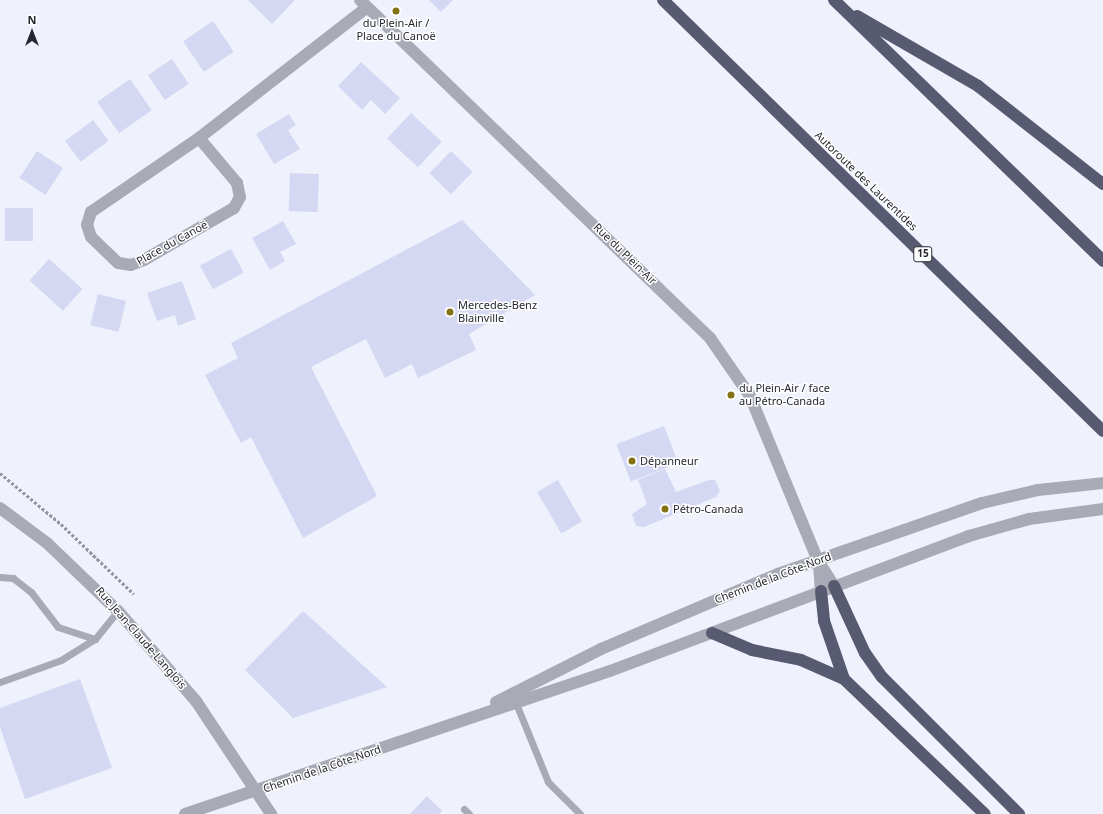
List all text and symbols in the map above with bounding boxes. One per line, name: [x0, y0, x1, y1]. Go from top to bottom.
marker: du Plein-Air / Place du Canoë: [391, 6, 401, 16]
north arrow: [12, 12, 52, 52]
text: N: [28, 12, 36, 27]
place label: du Plein-Air / Place du Canoë: [356, 17, 436, 43]
street label: Autoroute des Laurentides: [812, 129, 920, 233]
street label: Place du Canoë: [134, 218, 210, 268]
street label: Rue du Plein-Air: [591, 221, 659, 287]
road number: 15: [913, 246, 933, 262]
place label: Mercedes-Benz Blainville: [458, 299, 537, 325]
marker: Mercedes-Benz Blainville: [445, 307, 455, 317]
place label: du Plein-Air / face au Pétro-Canada: [739, 382, 830, 408]
marker: du Plein-Air / face au Pétro-Canada: [726, 390, 736, 400]
place label: Dépanneur: [640, 454, 698, 468]
marker: Dépanneur: [627, 456, 637, 466]
place label: Pétro-Canada: [673, 502, 743, 516]
marker: Pétro-Canada: [660, 504, 670, 514]
street label: Chemin de la Côte-Nord: [713, 550, 833, 606]
street label: Rue Jean-Claude-Langlois: [93, 584, 189, 692]
street label: Chemin de la Côte-Nord: [261, 743, 383, 795]

